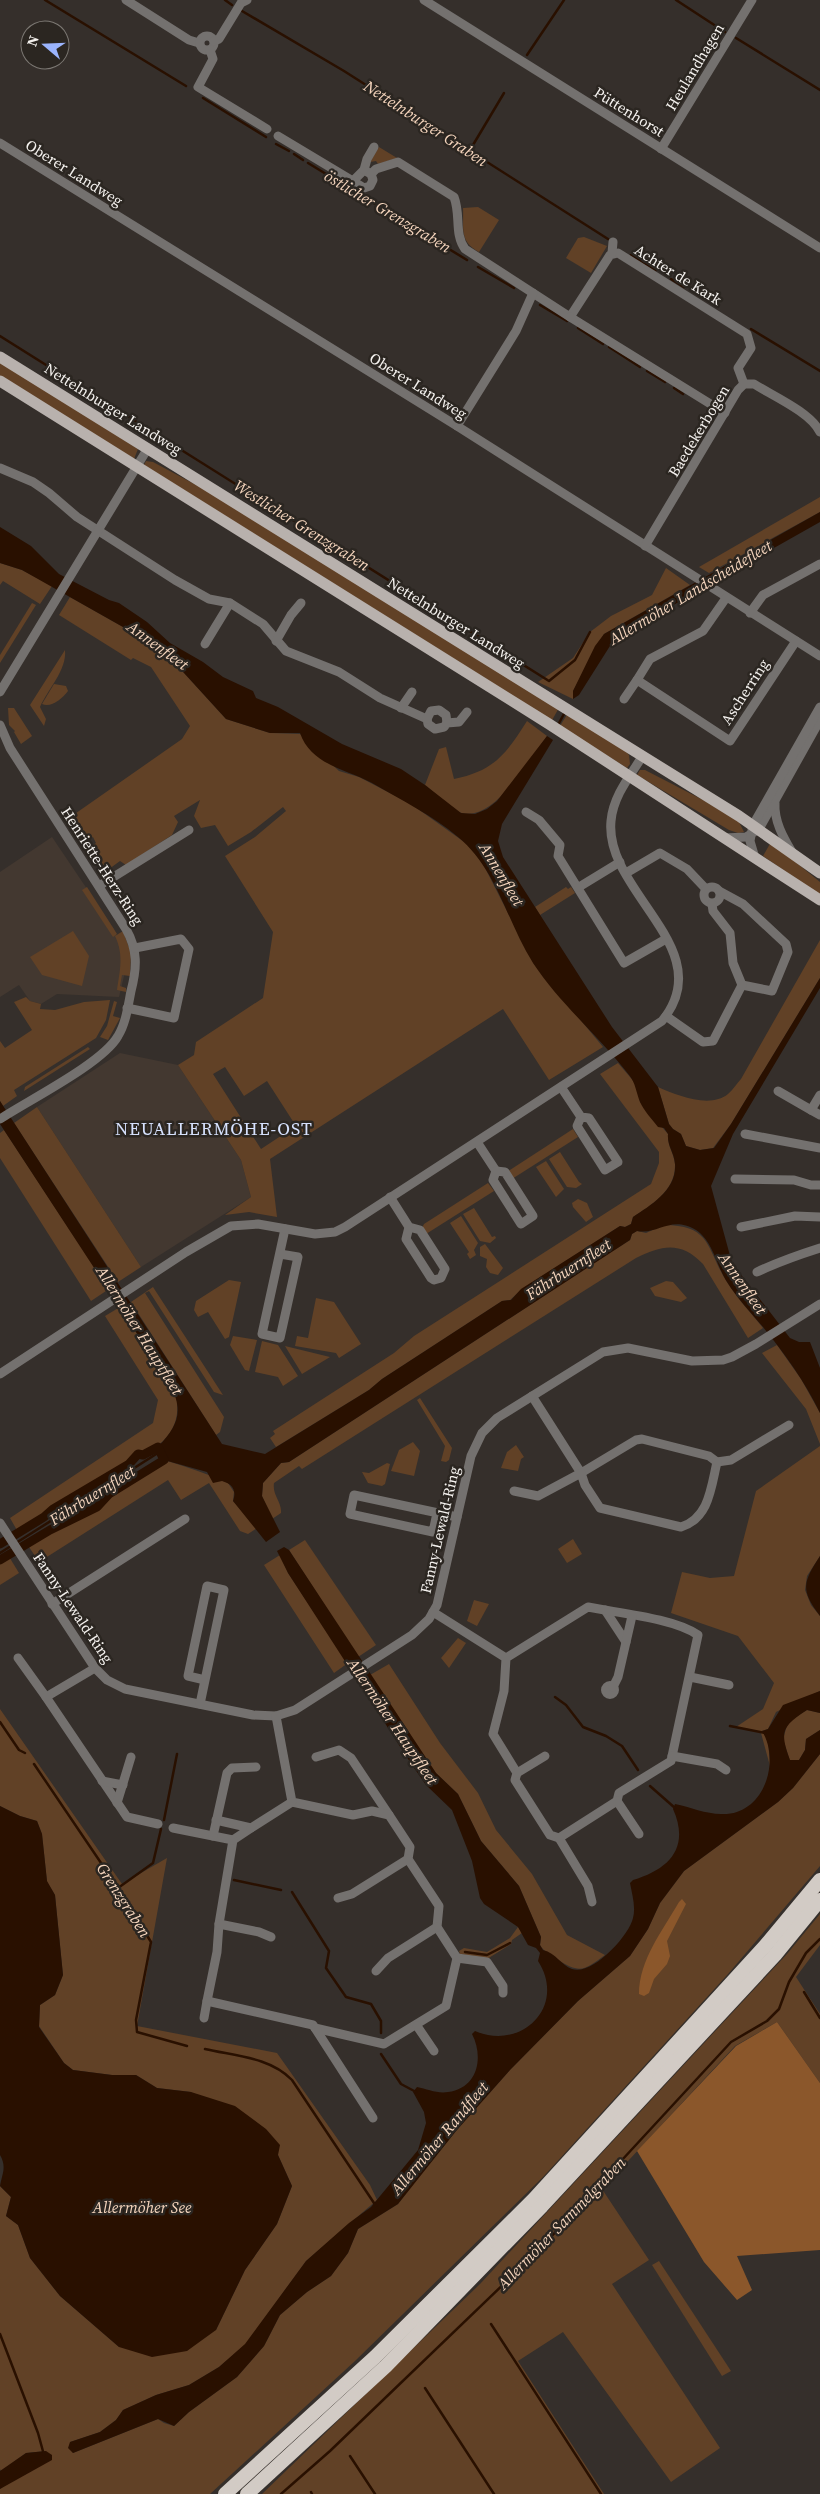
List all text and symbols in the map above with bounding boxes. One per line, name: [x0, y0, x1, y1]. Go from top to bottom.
street label: Heulandhagen: [660, 19, 729, 114]
north arrow: [20, 20, 70, 70]
text: N: [22, 33, 44, 49]
water label: Nettelnburger Graben: [359, 74, 492, 171]
street label: Püttenhorst: [590, 82, 668, 141]
street label: Oberer Landweg: [22, 134, 127, 211]
water label: östlicher Grenzgraben: [320, 164, 456, 258]
street label: Achter de Kark: [630, 239, 727, 310]
street label: Oberer Landweg: [366, 347, 471, 424]
street label: Nettelnburger Landweg: [40, 358, 186, 460]
street label: Baedekerbogen: [663, 381, 734, 481]
water label: Westlicher Grenzgraben: [230, 474, 374, 576]
water label: Allermöher Landscheidefleet: [603, 534, 776, 650]
street label: Nettelnburger Landweg: [383, 572, 529, 674]
water label: Annenfleet: [122, 615, 194, 675]
street label: Ascherring: [716, 655, 774, 729]
street label: Henriette-Herz-Ring: [56, 802, 149, 929]
water label: Annenfleet: [474, 837, 530, 911]
district label: NEUALLERMÖHE-OST: [115, 1116, 313, 1141]
water label: Fährbuernfleet: [520, 1233, 615, 1305]
water label: Annenfleet: [713, 1247, 773, 1319]
water label: Allermöher Hauptfleet: [91, 1260, 189, 1399]
water label: Fährbuernfleet: [44, 1459, 140, 1531]
street label: Fanny-Lewald-Ring: [415, 1464, 464, 1595]
street label: Fanny-Lewald-Ring: [28, 1548, 118, 1668]
water label: Allermöher Hauptfleet: [342, 1652, 444, 1789]
water label: Grenzgraben: [92, 1858, 156, 1942]
water label: Allermöher Randfleet: [384, 2076, 493, 2200]
water label: Allermöher Sammelgraben: [491, 2152, 630, 2295]
water label: Allermöher See: [92, 2196, 192, 2218]

